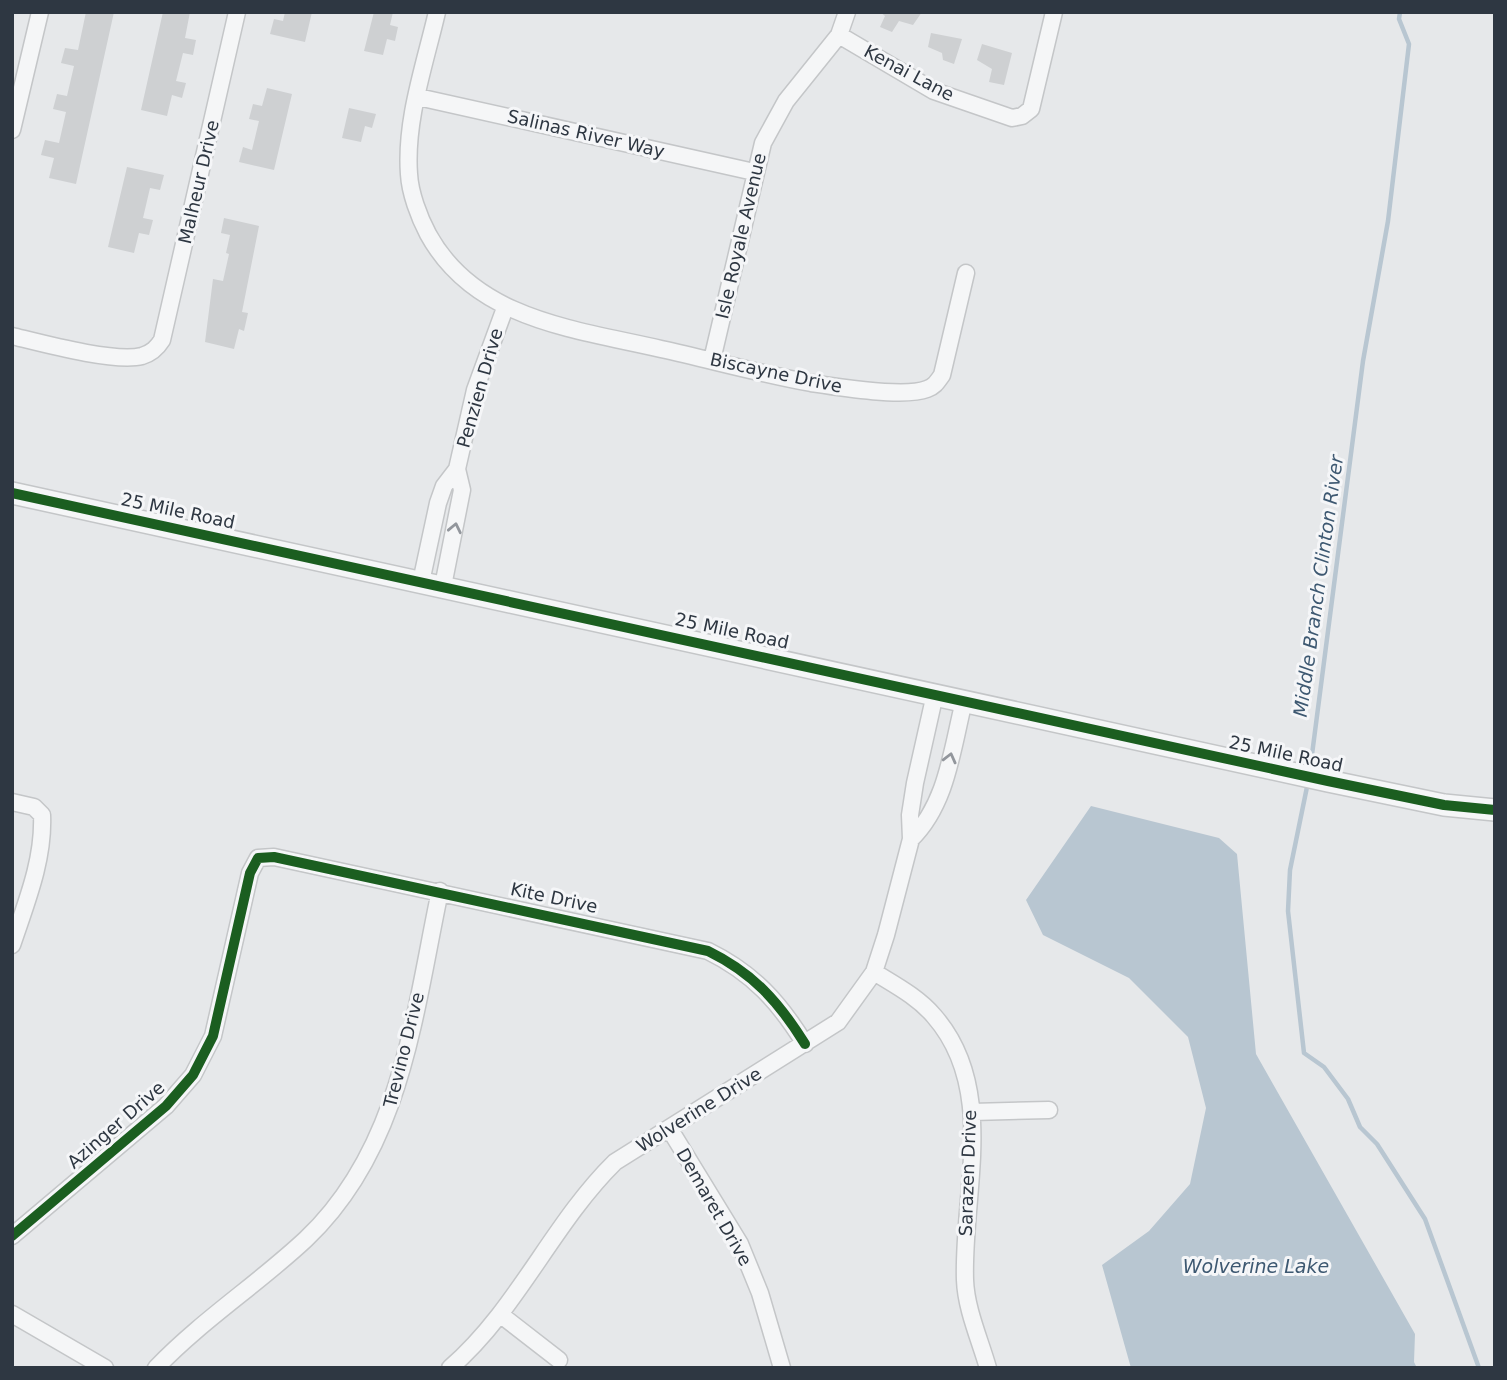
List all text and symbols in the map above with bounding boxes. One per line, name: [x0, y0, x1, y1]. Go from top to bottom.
street label: Kenai Lane: [861, 40, 958, 105]
street label: Salinas River Way: [505, 105, 667, 162]
street label: Malheur Drive: [174, 118, 223, 246]
street label: Isle Royale Avenue: [711, 151, 770, 321]
street label: Penzien Drive: [452, 326, 507, 450]
street label: Biscayne Drive: [708, 348, 844, 397]
water label: Middle Branch Clinton River: [1289, 453, 1347, 718]
street label: 25 Mile Road: [119, 488, 237, 533]
one-way arrow: [447, 522, 462, 534]
street label: 25 Mile Road: [673, 608, 791, 653]
street label: 25 Mile Road: [1227, 731, 1345, 776]
one-way arrow: [942, 752, 956, 764]
street label: Kite Drive: [509, 878, 600, 917]
street label: Trevino Drive: [379, 990, 428, 1111]
street label: Wolverine Drive: [633, 1063, 765, 1156]
street label: Azinger Drive: [63, 1077, 169, 1172]
street label: Sarazen Drive: [955, 1109, 980, 1237]
street label: Demaret Drive: [672, 1144, 757, 1269]
water label: Wolverine Lake: [1183, 1255, 1329, 1277]

